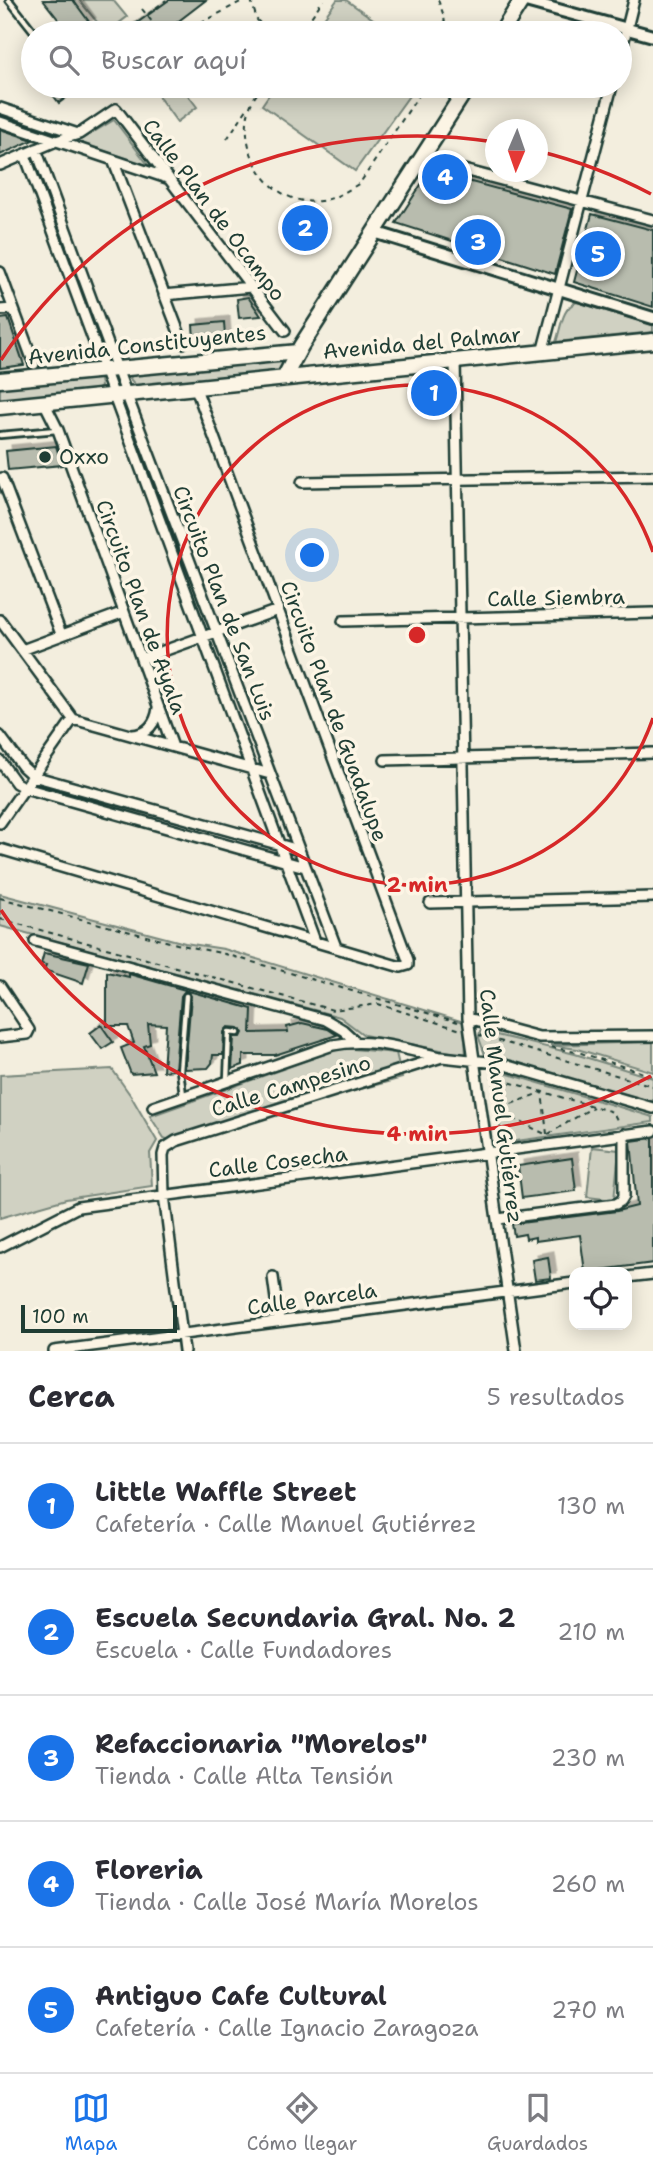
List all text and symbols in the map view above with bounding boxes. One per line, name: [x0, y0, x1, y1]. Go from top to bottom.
search box: [21, 21, 632, 98]
icon: search: [45, 41, 83, 79]
text: Buscar aquí: [101, 42, 247, 77]
street label: Calle Plan de Ocampo: [136, 113, 292, 307]
north arrow: [485, 119, 548, 182]
pin: 4: [422, 151, 468, 203]
pin: 2: [282, 202, 328, 254]
pin: 3: [455, 216, 501, 268]
pin: 5: [575, 228, 621, 280]
street label: Avenida Constituyentes: [27, 319, 267, 371]
street label: Avenida del Palmar: [322, 320, 522, 366]
pin: 1: [411, 367, 457, 419]
place label: Oxxo: [59, 443, 109, 471]
marker: Oxxo: [37, 449, 53, 465]
street label: Circuito Plan de San Luis: [166, 481, 282, 725]
street label: Circuito Plan de Ayala: [89, 496, 193, 718]
your location: [295, 538, 329, 572]
street label: Circuito Plan de Guadalupe: [274, 577, 394, 845]
street label: Calle Siembra: [487, 583, 625, 613]
centre of rings: [405, 623, 429, 647]
text: 2 min: [386, 871, 448, 899]
street label: Calle Manuel Gutiérrez: [473, 987, 529, 1225]
street label: Calle Campesino: [208, 1048, 374, 1124]
text: 4 min: [386, 1120, 448, 1148]
street label: Calle Cosecha: [207, 1140, 349, 1184]
map controls: [569, 1267, 632, 1330]
button: locate: [569, 1267, 632, 1330]
street label: Calle Parcela: [245, 1276, 379, 1322]
scale bar: [21, 1302, 177, 1334]
text: 100 m: [32, 1304, 89, 1329]
text: Cerca: [28, 1376, 115, 1417]
text: 5 resultados: [487, 1382, 625, 1412]
text: Little Waffle Street: [95, 1474, 356, 1509]
text: 1: [46, 1491, 56, 1521]
text: 130 m: [557, 1491, 625, 1521]
text: Cafetería · Calle Manuel Gutiérrez: [95, 1509, 476, 1539]
text: Escuela Secundaria Gral. No. 2: [95, 1600, 515, 1635]
text: 2: [43, 1617, 59, 1647]
text: 210 m: [557, 1617, 625, 1647]
text: Escuela · Calle Fundadores: [95, 1635, 392, 1665]
text: Refaccionaria "Morelos": [95, 1726, 428, 1761]
text: 3: [43, 1743, 59, 1773]
text: 230 m: [551, 1743, 625, 1773]
text: Tienda · Calle Alta Tensión: [95, 1761, 393, 1791]
text: Floreria: [95, 1852, 203, 1887]
text: 4: [43, 1869, 59, 1899]
text: 260 m: [551, 1869, 625, 1899]
text: Tienda · Calle José María Morelos: [95, 1887, 479, 1917]
text: Antiguo Cafe Cultural: [95, 1978, 387, 2013]
text: 5: [44, 1995, 58, 2025]
text: 270 m: [551, 1995, 625, 2025]
text: Cafetería · Calle Ignacio Zaragoza: [95, 2013, 479, 2043]
tab: Mapa: [65, 2089, 117, 2156]
tab: Cómo llegar: [247, 2089, 358, 2156]
tab: Guardados: [487, 2089, 588, 2156]

